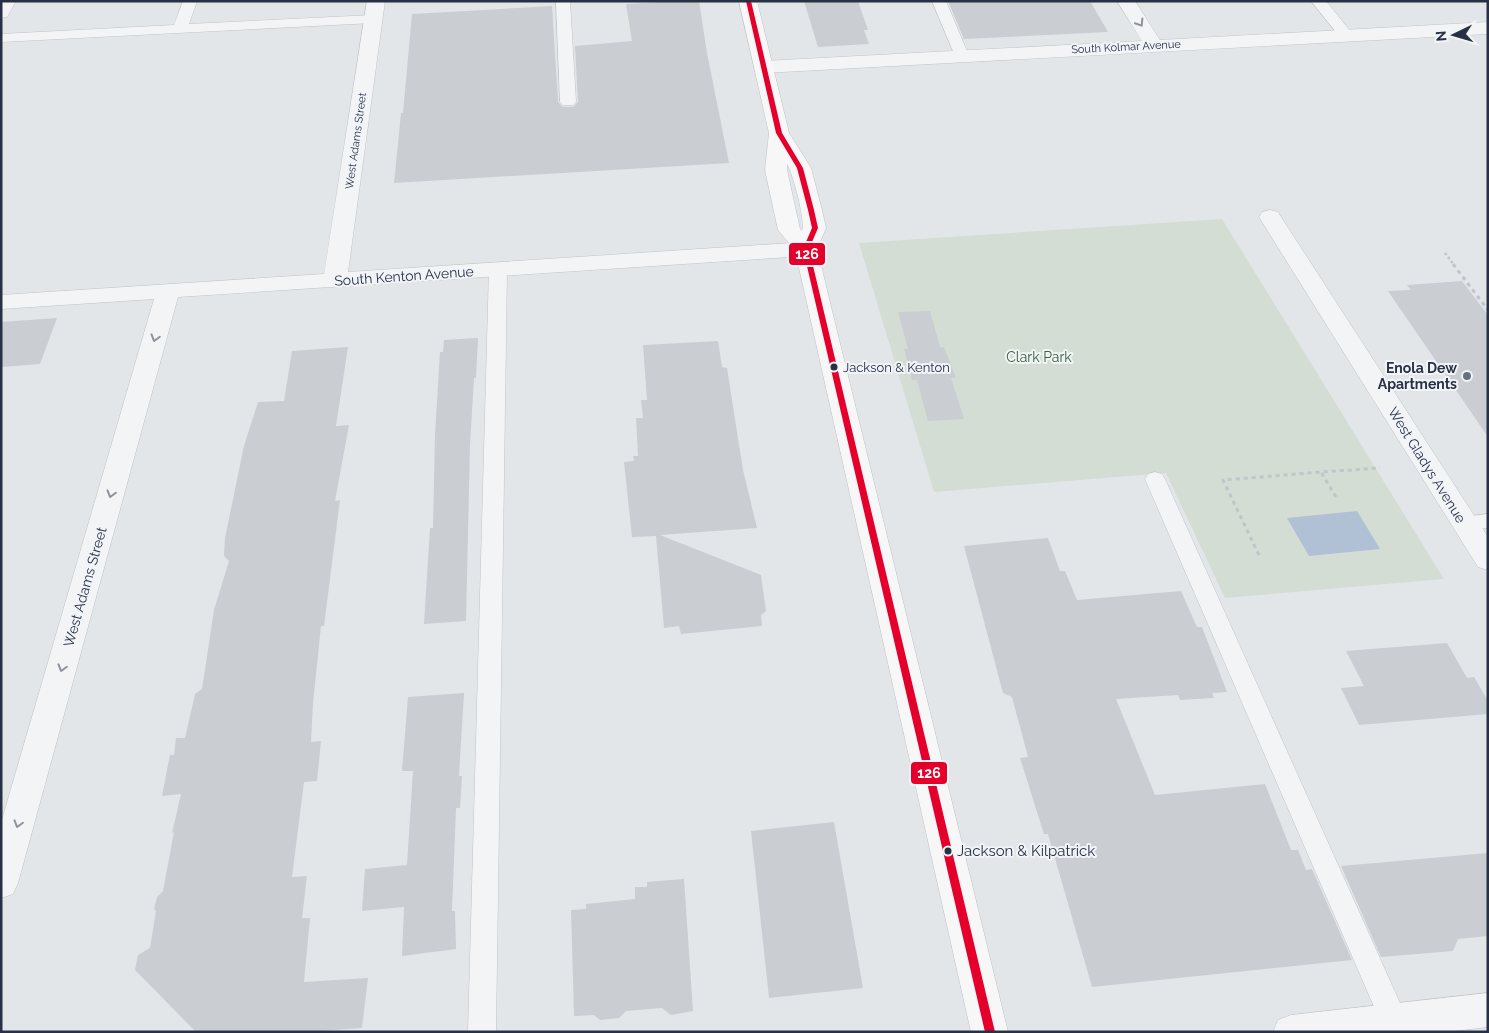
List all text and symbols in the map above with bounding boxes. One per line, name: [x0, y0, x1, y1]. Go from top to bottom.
north arrow: [1429, 10, 1479, 60]
one-way arrow: [1134, 18, 1143, 27]
text: N: [1433, 30, 1449, 42]
street label: South Kolmar Avenue: [1071, 38, 1182, 56]
street label: West Adams Street: [343, 92, 369, 190]
line badge: 126: [788, 242, 826, 266]
text: 126: [795, 246, 819, 262]
street label: South Kenton Avenue: [334, 263, 474, 289]
one-way arrow: [150, 333, 160, 342]
park label: Clark Park: [1006, 349, 1072, 365]
place label: Jackson & Kenton: [843, 360, 950, 375]
place label: Enola Dew Apartments: [1378, 360, 1457, 392]
marker: Jackson & Kenton: [829, 362, 839, 372]
marker: Enola Dew Apartments: [1461, 370, 1473, 382]
street label: West Gladys Avenue: [1385, 404, 1469, 526]
one-way arrow: [106, 490, 116, 498]
street label: West Adams Street: [60, 525, 110, 649]
one-way arrow: [57, 663, 68, 672]
line badge: 126: [910, 761, 948, 785]
text: 126: [917, 765, 941, 781]
one-way arrow: [13, 820, 23, 828]
place label: Jackson & Kilpatrick: [957, 842, 1095, 860]
marker: Jackson & Kilpatrick: [943, 846, 953, 856]

